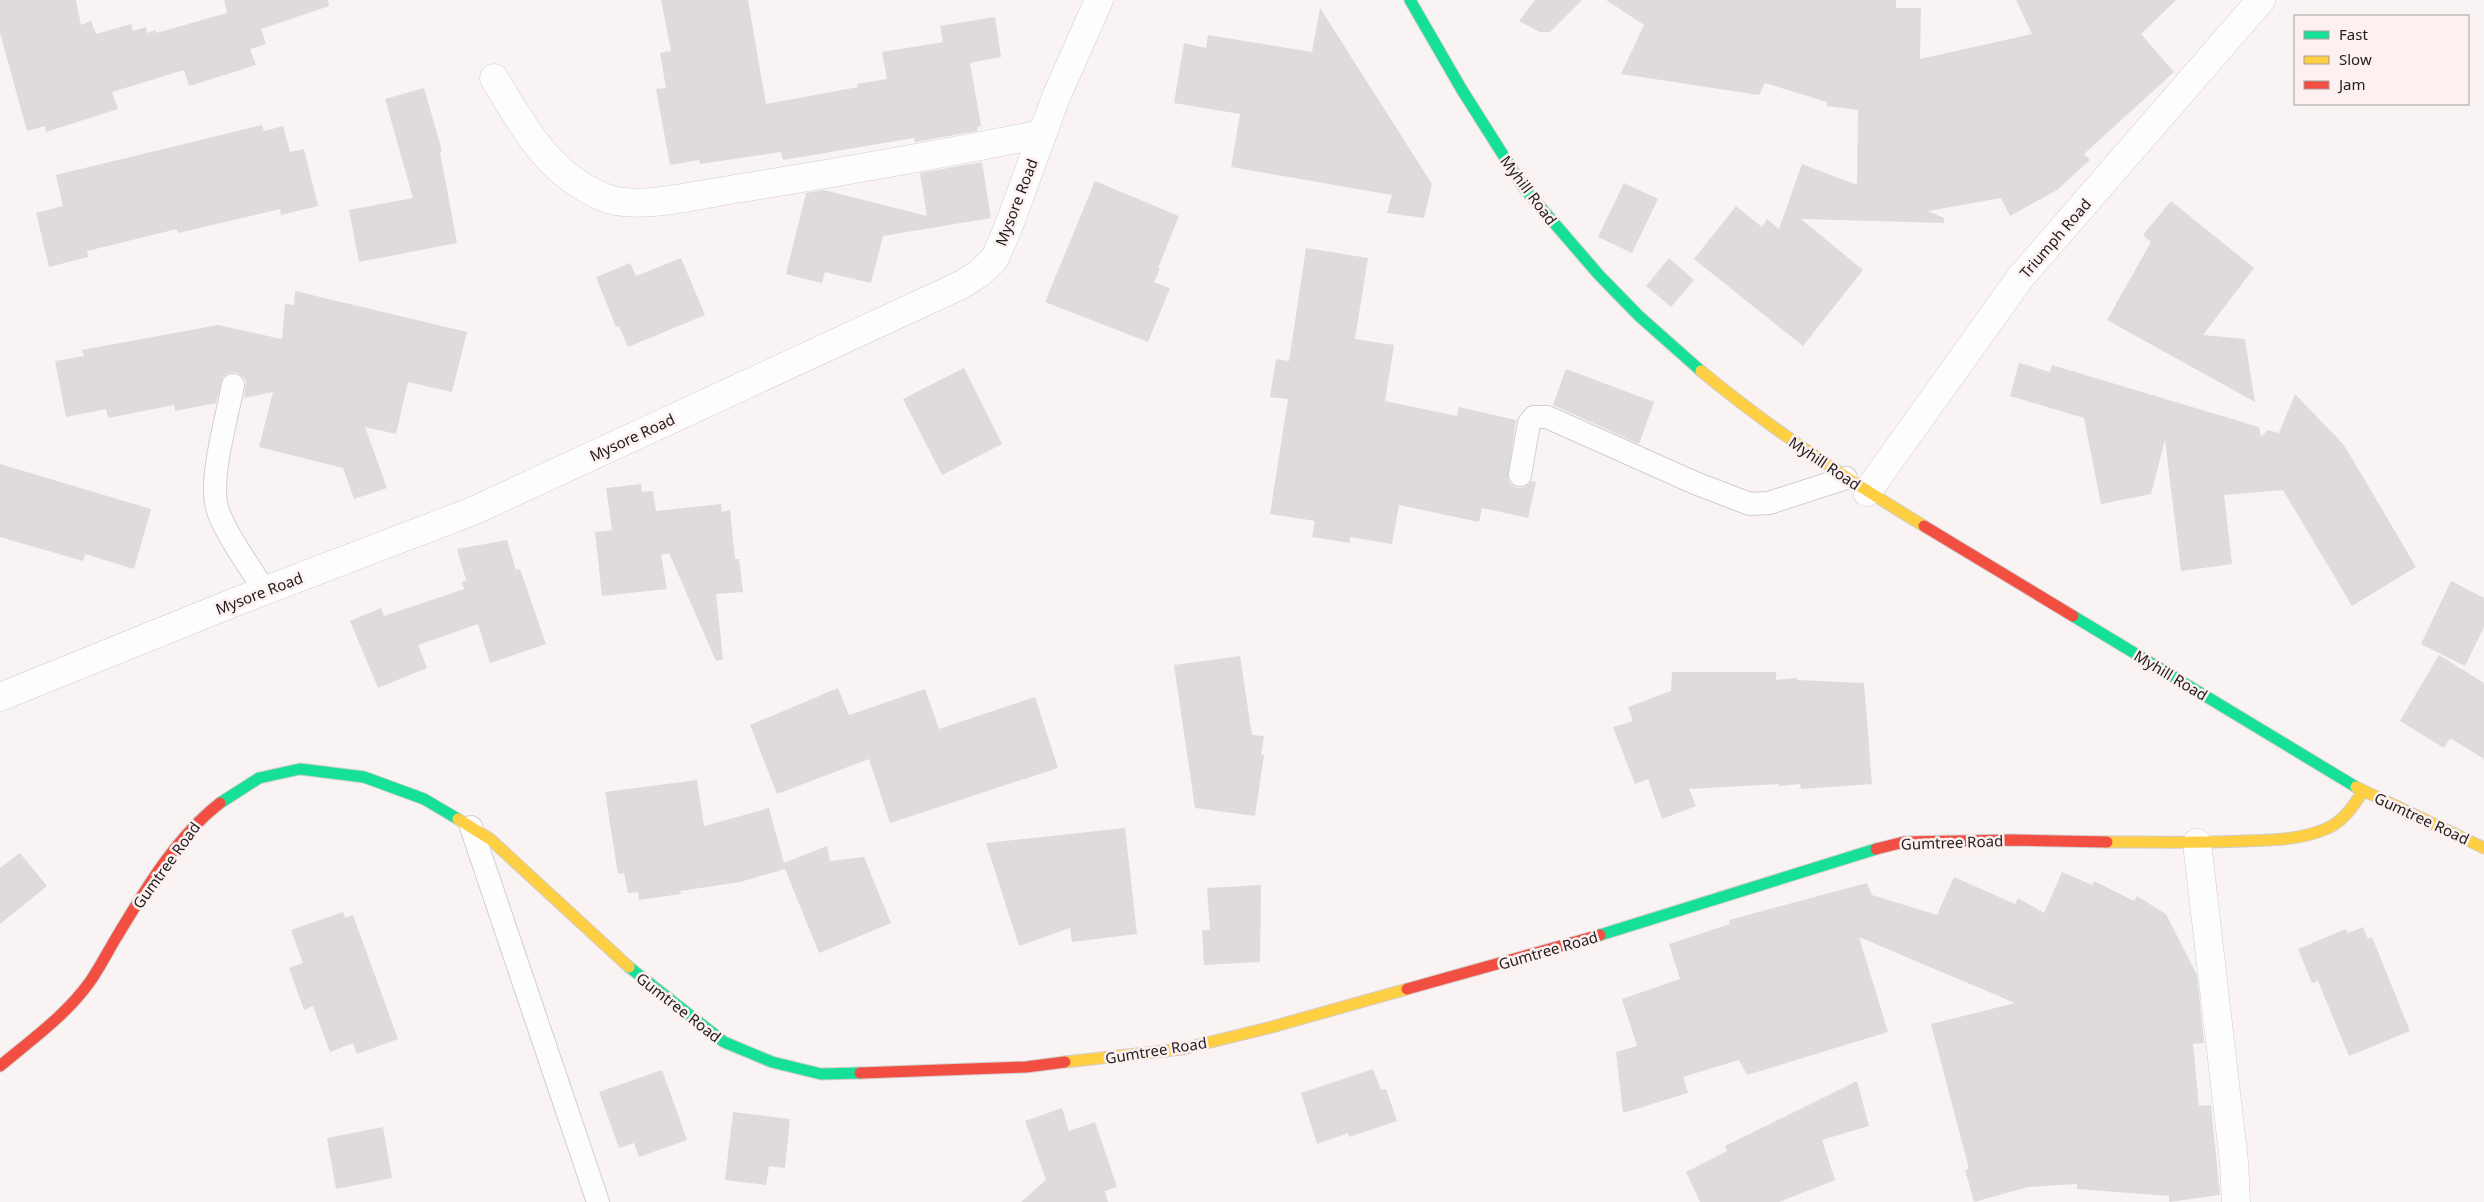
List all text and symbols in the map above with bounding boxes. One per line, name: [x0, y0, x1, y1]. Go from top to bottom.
legend: [2294, 15, 2469, 105]
text: Fast: [2339, 24, 2368, 44]
text: Slow: [2339, 49, 2372, 69]
text: Jam: [2337, 74, 2366, 94]
street label: Myhill Road: [1496, 151, 1562, 229]
street label: Mysore Road: [990, 156, 1042, 248]
street label: Triumph Road: [2015, 194, 2095, 282]
street label: Mysore Road: [586, 409, 678, 465]
street label: Myhill Road: [1785, 432, 1865, 494]
street label: Mysore Road: [213, 567, 305, 619]
street label: Myhill Road: [2131, 645, 2211, 705]
street label: Gumtree Road: [2371, 787, 2473, 849]
street label: Gumtree Road: [128, 818, 204, 912]
street label: Gumtree Road: [1900, 830, 2004, 854]
street label: Gumtree Road: [1496, 926, 1600, 974]
street label: Gumtree Road: [632, 968, 726, 1046]
street label: Gumtree Road: [1104, 1032, 1208, 1068]

